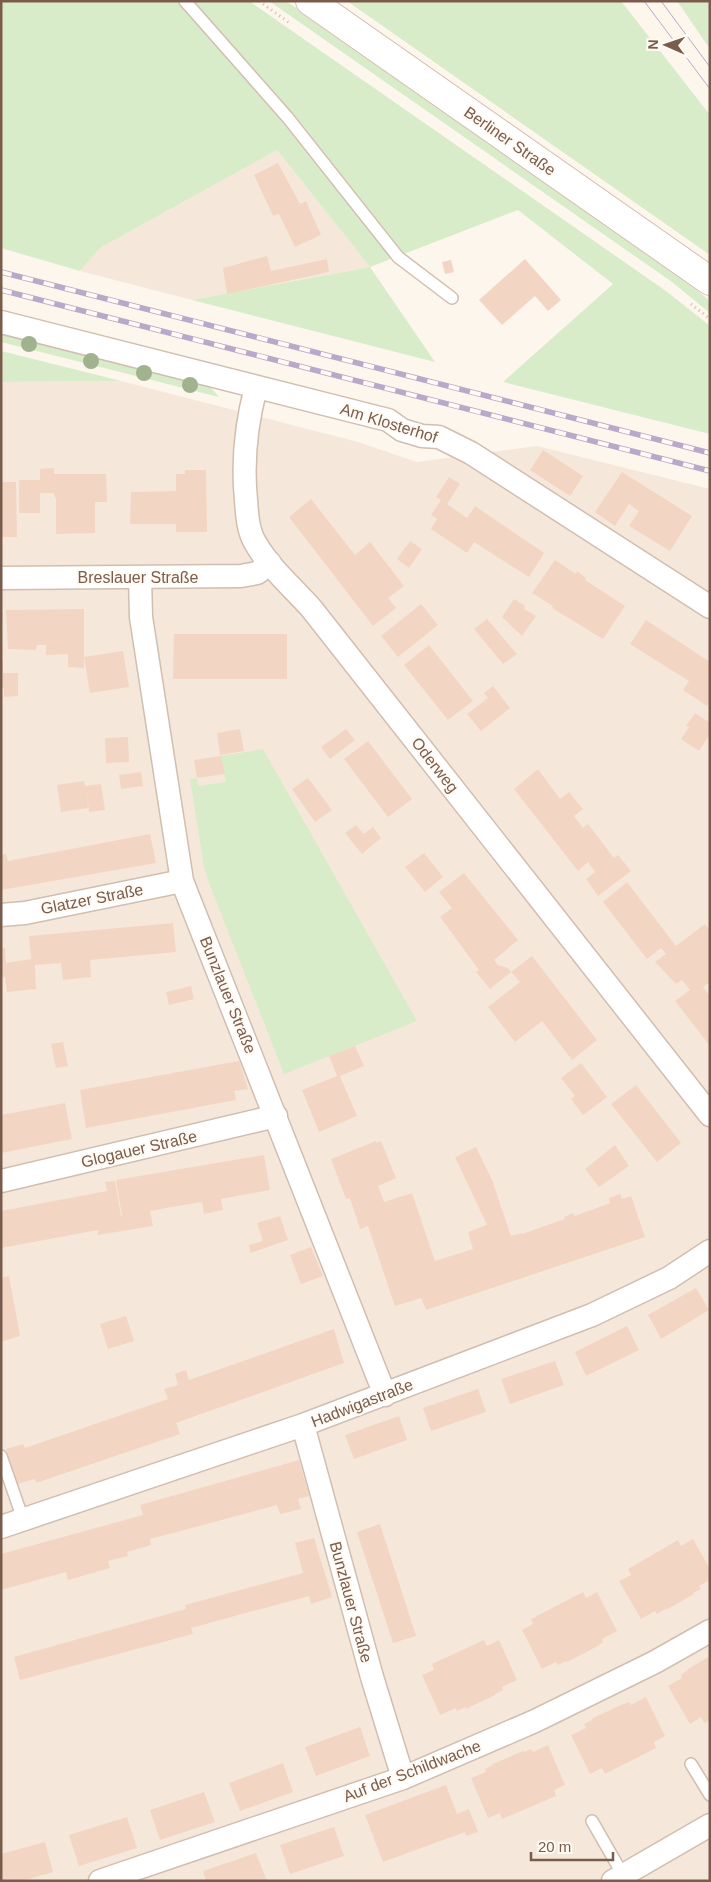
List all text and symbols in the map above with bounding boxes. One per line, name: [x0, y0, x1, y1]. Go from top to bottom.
north arrow: [641, 20, 691, 70]
text: N: [645, 39, 661, 50]
street label: Berliner Straße: [461, 103, 559, 179]
street label: Am Klosterhof: [338, 400, 440, 446]
street label: Breslauer Straße: [78, 569, 199, 586]
street label: Oderweg: [408, 734, 462, 796]
street label: Glatzer Straße: [39, 881, 145, 917]
street label: Bunzlauer Straße: [197, 934, 259, 1056]
street label: Glogauer Straße: [79, 1127, 199, 1171]
street label: Hadwigastraße: [309, 1376, 415, 1430]
street label: Bunzlauer Straße: [327, 1540, 375, 1664]
street label: Auf der Schildwache: [341, 1737, 483, 1805]
scale bar: [531, 1830, 614, 1862]
text: 20 m: [538, 1838, 571, 1855]

